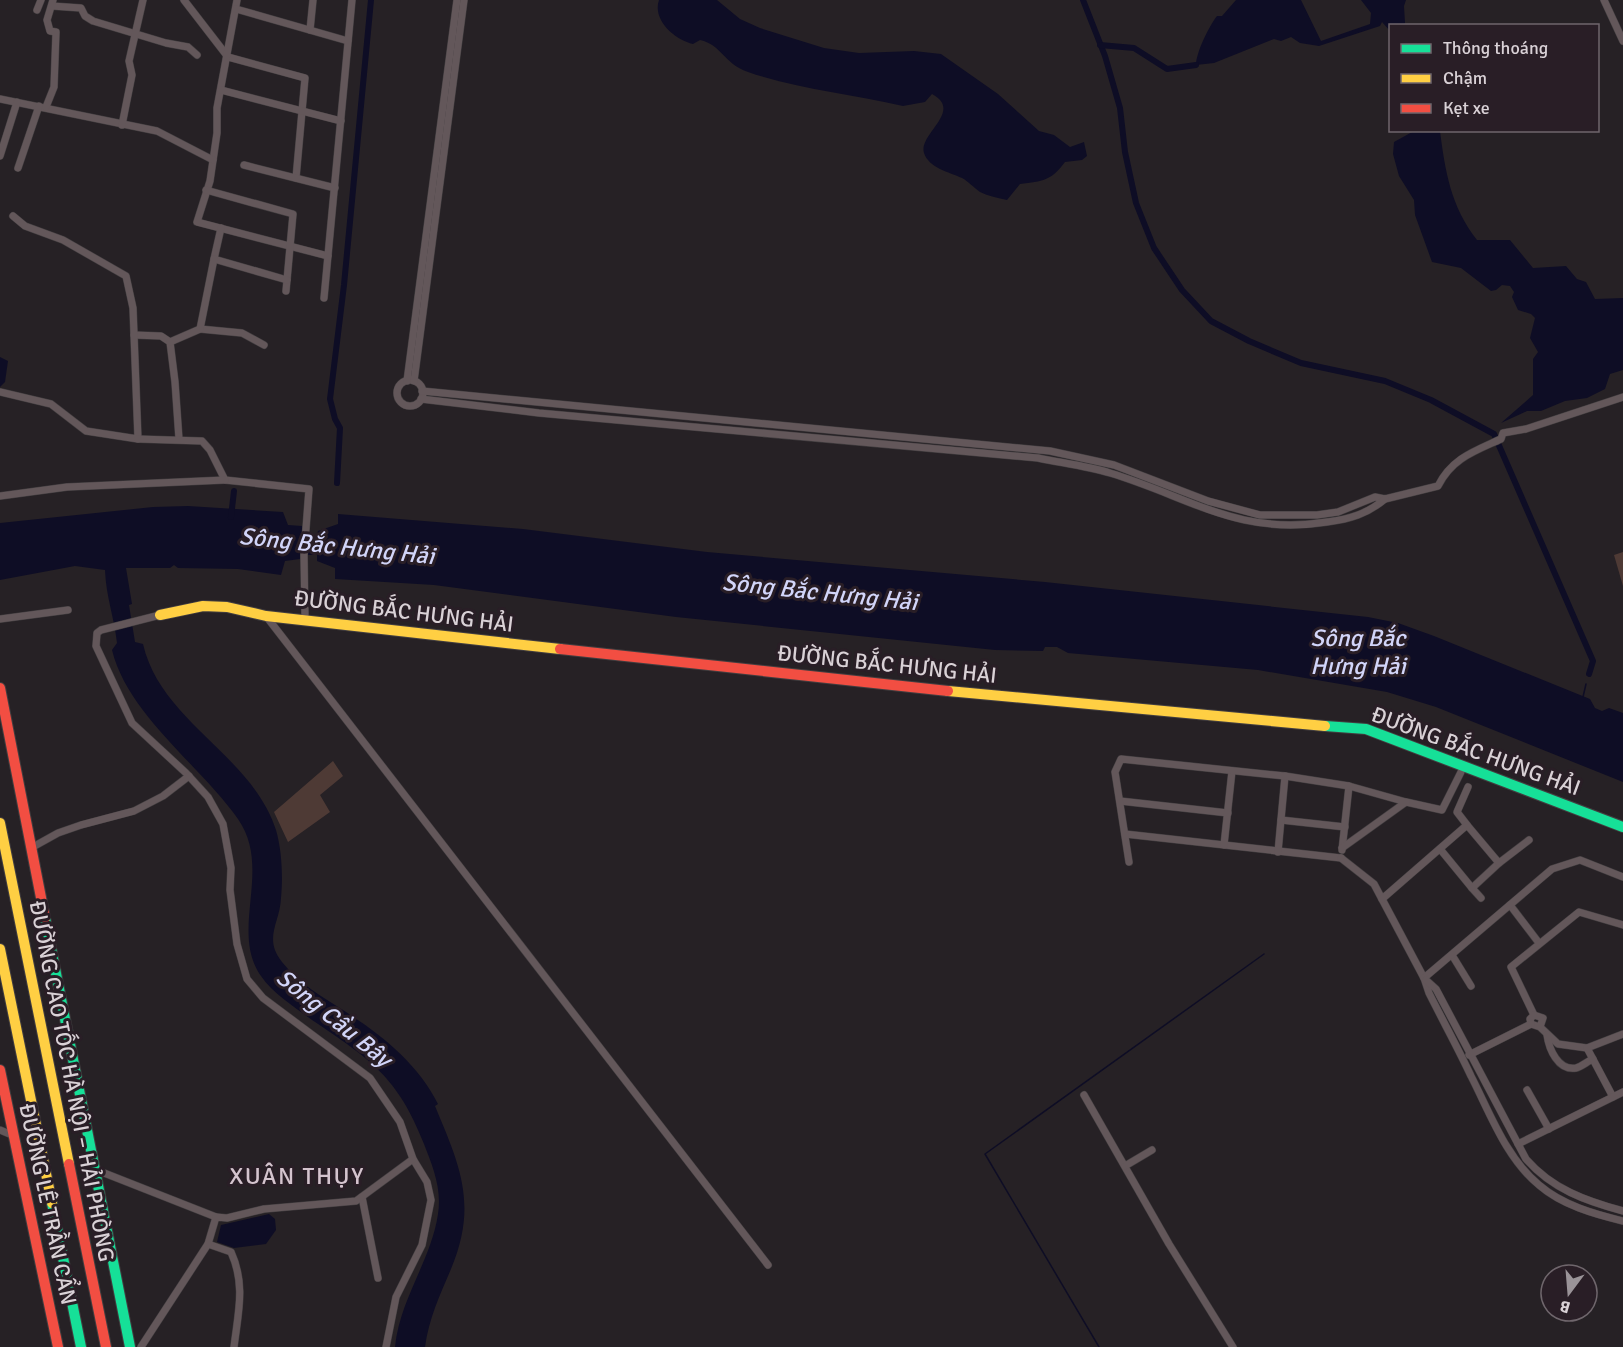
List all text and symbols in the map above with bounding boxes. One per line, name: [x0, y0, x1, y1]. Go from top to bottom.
legend: [1389, 24, 1599, 132]
text: Thông thoáng: [1443, 37, 1548, 59]
text: Chậm: [1443, 67, 1487, 89]
text: Kẹt xe: [1443, 97, 1490, 119]
water label: Sông Bắc Hưng Hải: [238, 521, 438, 571]
water label: Sông Bắc Hưng Hải: [721, 567, 921, 617]
street label: ĐƯỜNG BẮC HƯNG HẢI: [293, 582, 515, 638]
water label: Sông Bắc Hưng Hải: [1310, 623, 1408, 681]
street label: ĐƯỜNG BẮC HƯNG HẢI: [776, 637, 998, 689]
street label: ĐƯỜNG BẮC HƯNG HẢI: [1368, 699, 1585, 801]
street label: ĐƯỜNG CAO TỐC HÀ NỘI – HẢI PHÒNG: [24, 898, 123, 1264]
water label: Sông Cầu Bây: [270, 962, 400, 1075]
street label: ĐƯỜNG LÊ TRẦN CẨN: [13, 1100, 85, 1307]
district label: XUÂN THỤY: [229, 1161, 365, 1191]
north arrow: [1539, 1263, 1599, 1323]
text: B: [1558, 1295, 1573, 1317]

